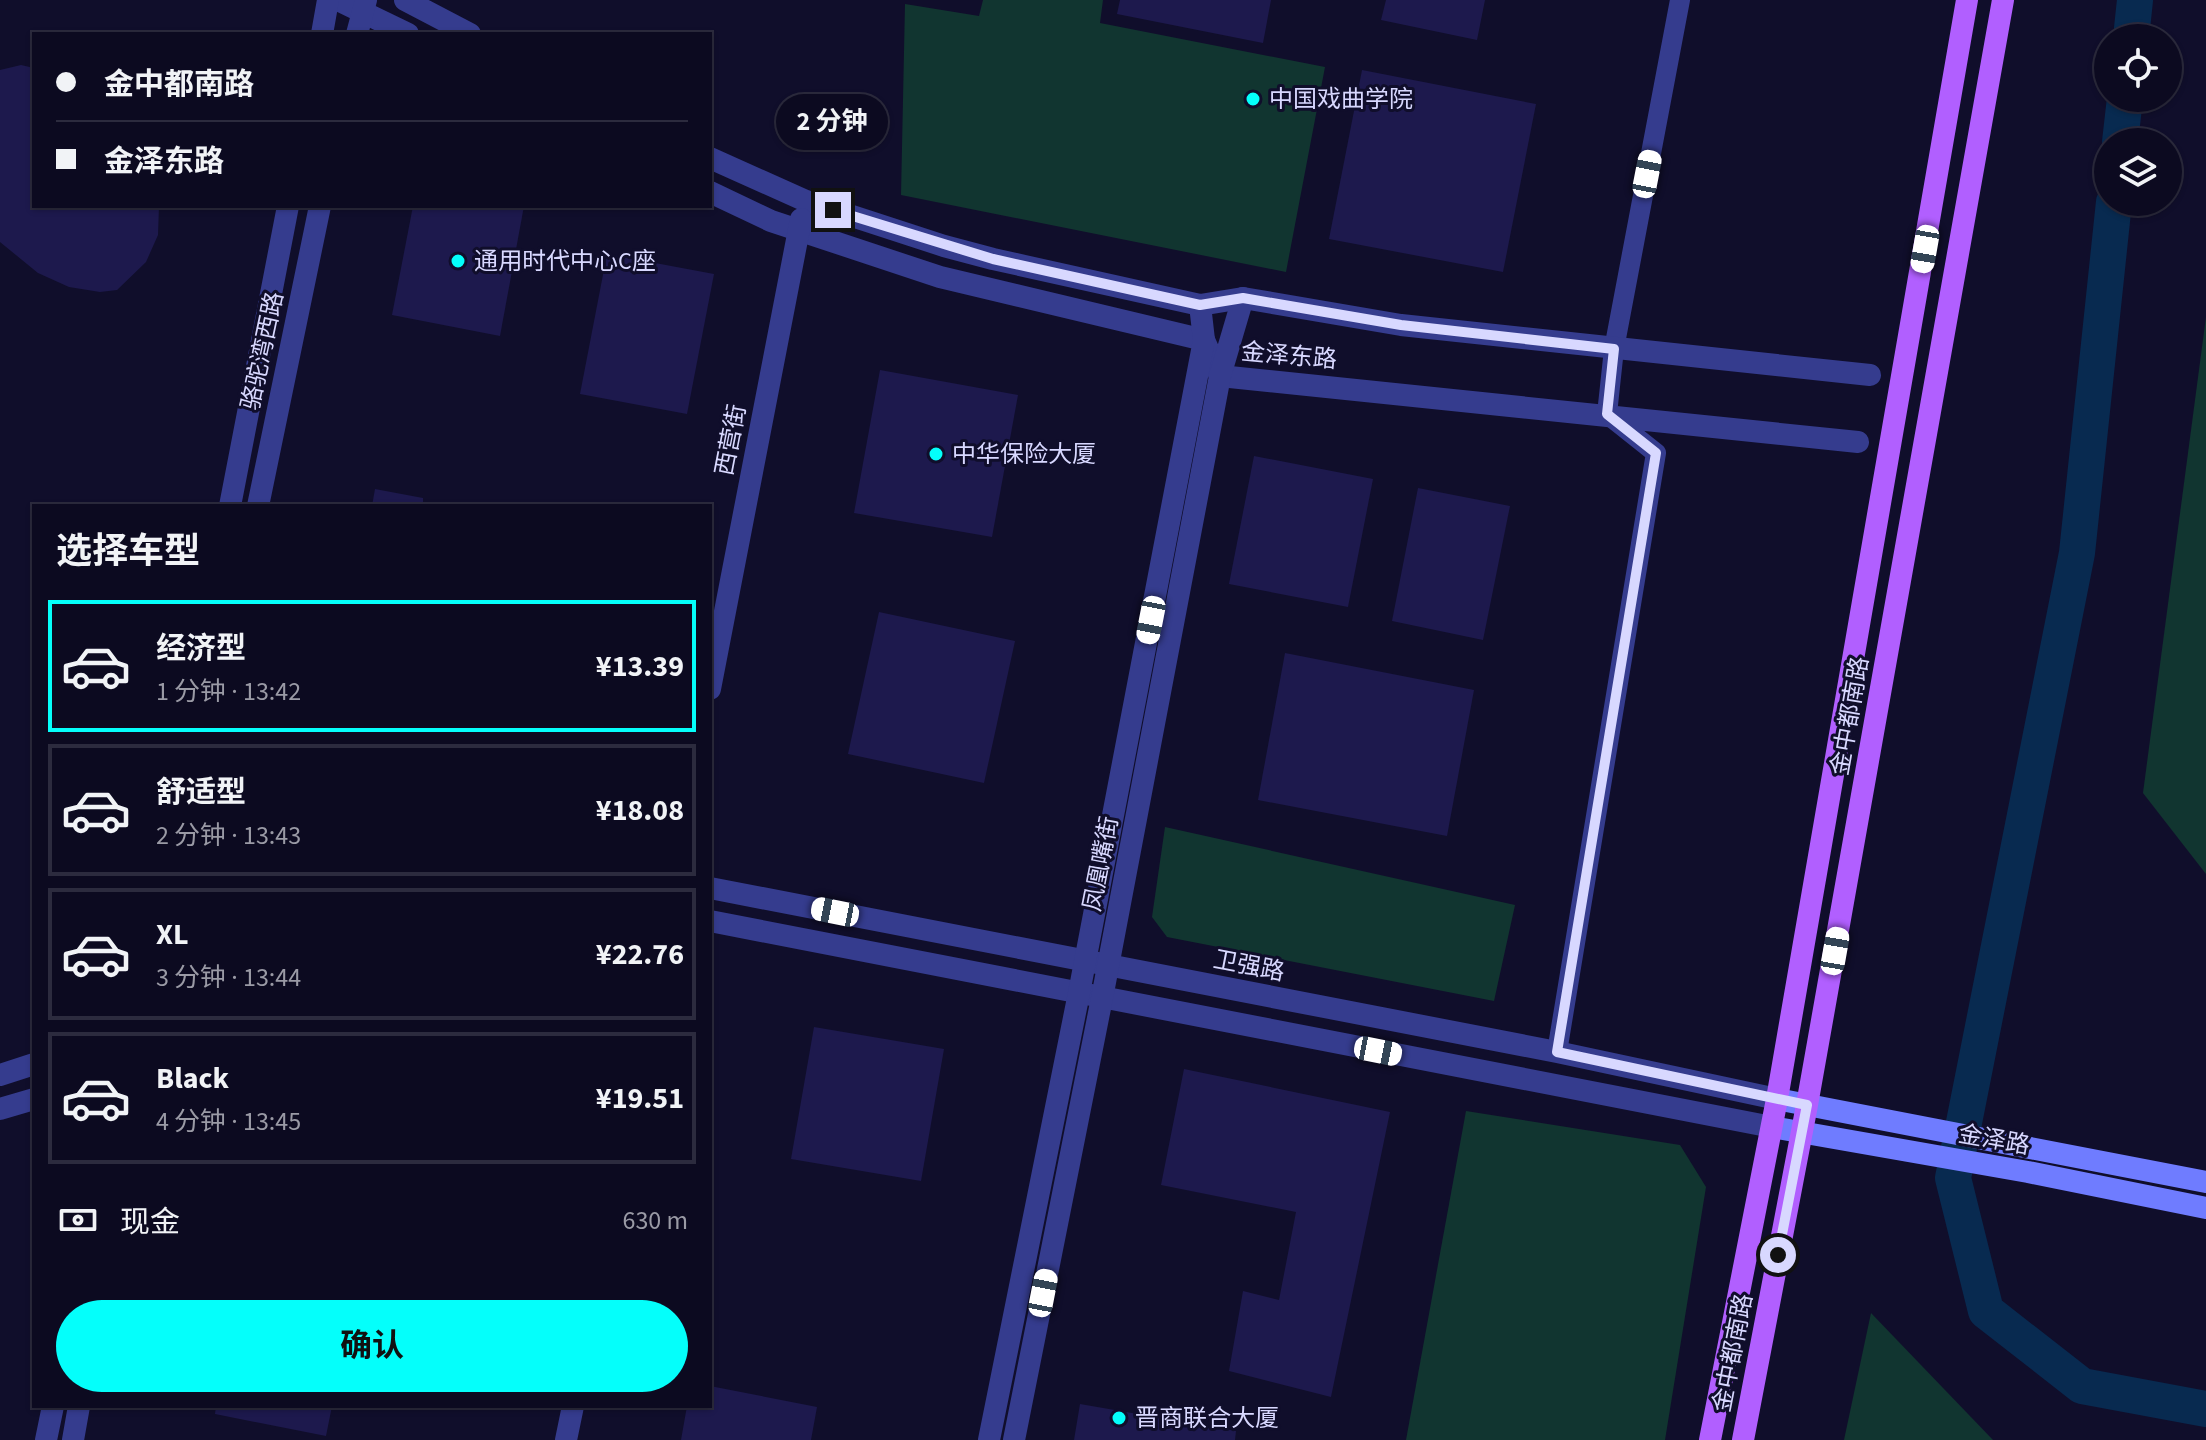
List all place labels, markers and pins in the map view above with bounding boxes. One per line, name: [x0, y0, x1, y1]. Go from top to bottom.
place label: 中国戏曲学院: [1269, 82, 1413, 117]
marker: 中国戏曲学院: [1244, 90, 1262, 108]
place label: 通用时代中心C座: [474, 244, 656, 279]
marker: 通用时代中心C座: [449, 252, 467, 270]
place label: 中华保险大厦: [952, 437, 1096, 472]
marker: 中华保险大厦: [927, 445, 945, 463]
place label: 晋商联合大厦: [1135, 1401, 1279, 1436]
marker: 晋商联合大厦: [1110, 1409, 1128, 1427]

